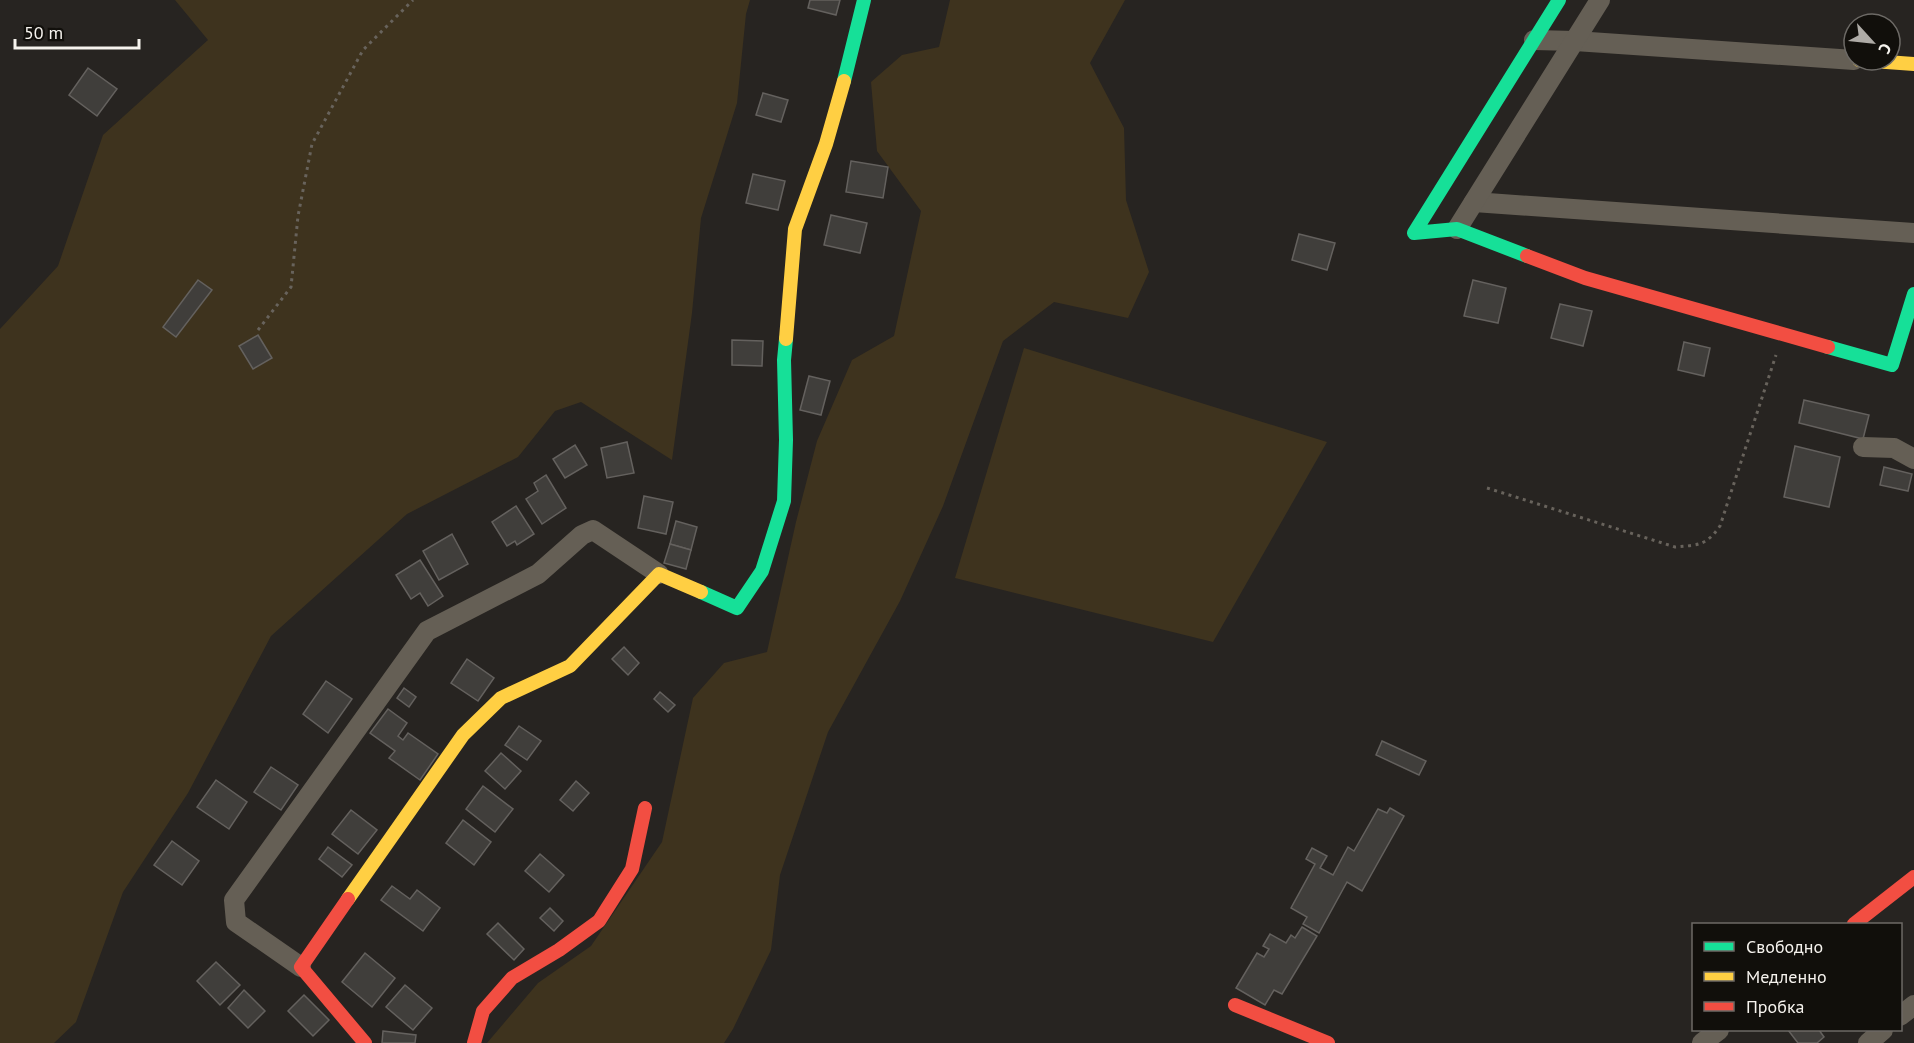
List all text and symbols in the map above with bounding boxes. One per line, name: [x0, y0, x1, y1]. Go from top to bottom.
scale bar: [15, 12, 140, 50]
north arrow: [1842, 12, 1902, 72]
text: 50 m: [24, 21, 63, 44]
text: С: [1874, 40, 1896, 57]
legend: [1692, 923, 1902, 1031]
text: Свободно: [1746, 935, 1823, 958]
text: Медленно: [1746, 965, 1827, 988]
text: Пробка: [1746, 995, 1804, 1018]

